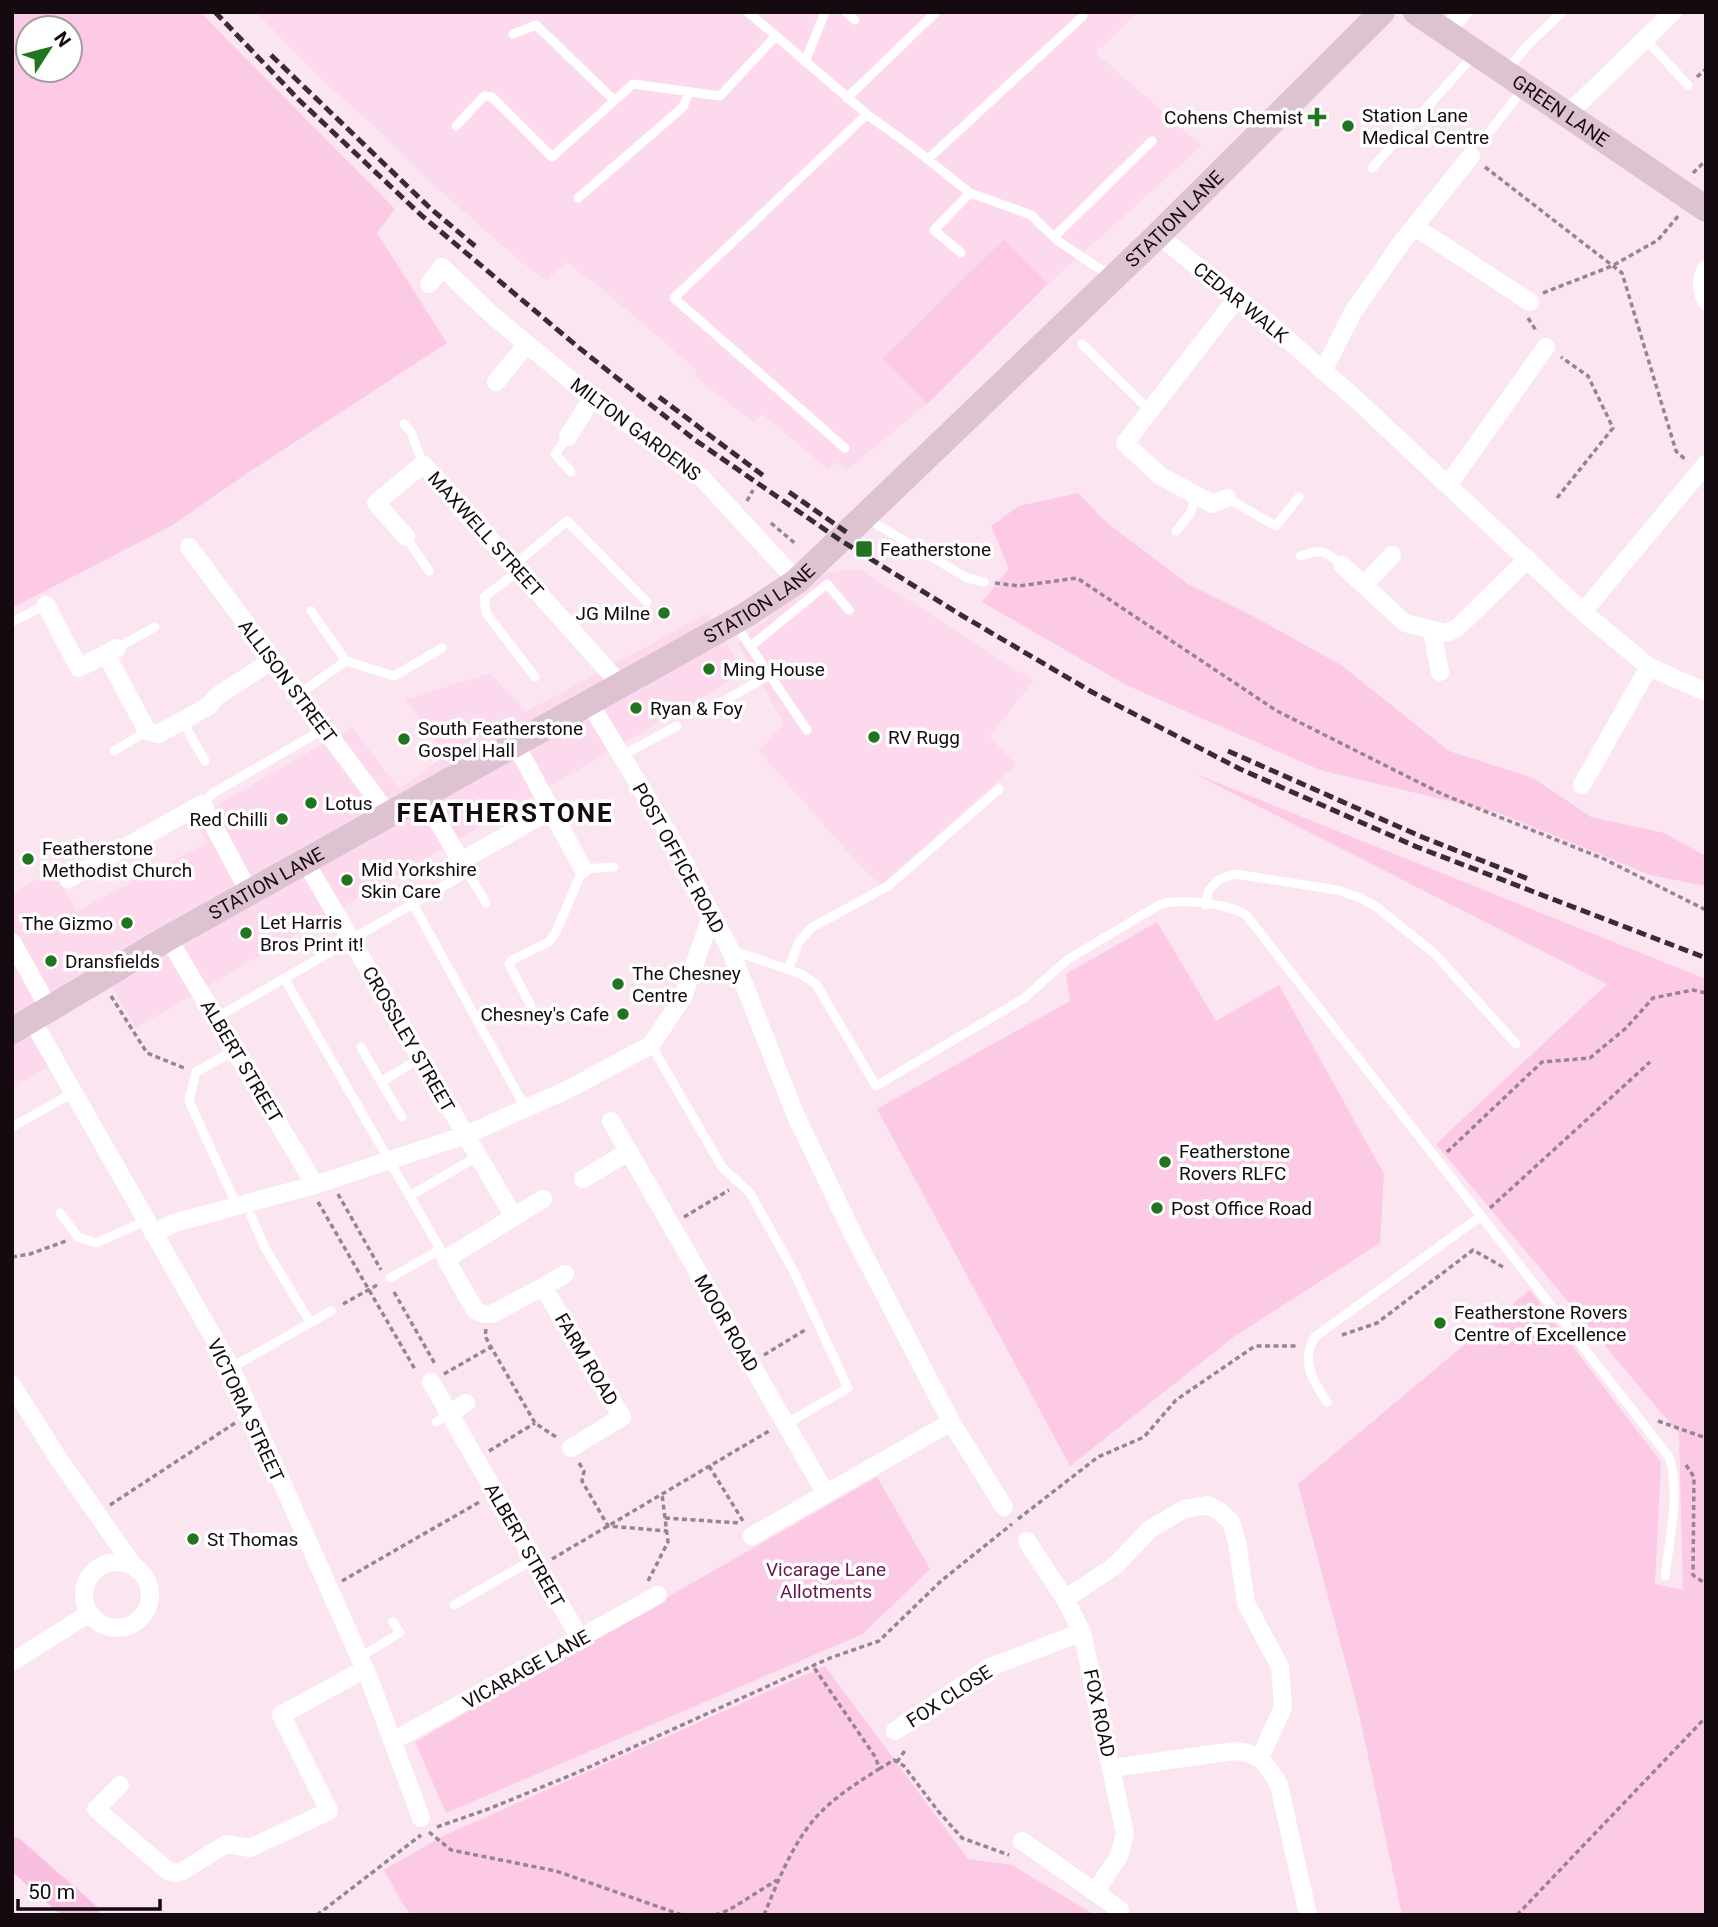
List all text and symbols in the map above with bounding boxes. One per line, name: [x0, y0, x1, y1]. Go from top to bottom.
north arrow: [14, 14, 84, 84]
text: N: [49, 27, 76, 51]
street label: GREEN LANE: [1508, 70, 1613, 152]
place label: Station Lane Medical Centre: [1362, 104, 1489, 149]
place label: Cohens Chemist: [1164, 106, 1303, 129]
marker: Cohens Chemist: [1309, 109, 1325, 125]
marker: Station Lane Medical Centre: [1340, 118, 1356, 134]
street label: STATION LANE: [1121, 166, 1228, 272]
street label: CEDAR WALK: [1189, 257, 1293, 348]
street label: MILTON GARDENS: [566, 373, 705, 486]
street label: MAXWELL STREET: [423, 467, 548, 602]
place label: Featherstone: [880, 538, 991, 561]
marker: Featherstone: [854, 539, 874, 559]
street label: STATION LANE: [700, 559, 820, 648]
place label: JG Milne: [575, 602, 650, 625]
marker: JG Milne: [656, 605, 672, 621]
street label: ALLISON STREET: [234, 615, 341, 747]
place label: Ming House: [723, 658, 825, 681]
marker: Ming House: [701, 661, 717, 677]
place label: Ryan & Foy: [650, 697, 743, 720]
marker: Ryan & Foy: [628, 700, 644, 716]
place label: South Featherstone Gospel Hall: [418, 717, 583, 762]
place label: RV Rugg: [888, 726, 960, 749]
marker: RV Rugg: [866, 729, 882, 745]
marker: South Featherstone Gospel Hall: [396, 731, 412, 747]
street label: POST OFFICE ROAD: [628, 779, 729, 938]
place label: Lotus: [325, 792, 373, 815]
marker: Lotus: [303, 795, 319, 811]
district label: FEATHERSTONE: [396, 798, 614, 828]
place label: Red Chilli: [189, 808, 268, 831]
marker: Red Chilli: [274, 811, 290, 827]
place label: Featherstone Methodist Church: [42, 837, 192, 882]
street label: STATION LANE: [205, 842, 328, 925]
marker: Featherstone Methodist Church: [20, 851, 36, 867]
place label: Mid Yorkshire Skin Care: [361, 858, 477, 903]
marker: Mid Yorkshire Skin Care: [339, 872, 355, 888]
place label: Let Harris Bros Print it!: [260, 911, 364, 956]
place label: The Gizmo: [22, 912, 113, 935]
marker: The Gizmo: [119, 915, 135, 931]
marker: Let Harris Bros Print it!: [238, 925, 254, 941]
place label: Dransfields: [65, 950, 160, 973]
marker: Dransfields: [43, 953, 59, 969]
street label: CROSSLEY STREET: [358, 962, 460, 1116]
place label: The Chesney Centre: [632, 962, 741, 1007]
marker: The Chesney Centre: [610, 976, 626, 992]
street label: ALBERT STREET: [196, 996, 287, 1127]
place label: Chesney's Cafe: [480, 1003, 609, 1026]
marker: Chesney's Cafe: [615, 1006, 631, 1022]
place label: Featherstone Rovers RLFC: [1179, 1140, 1290, 1185]
marker: Featherstone Rovers RLFC: [1157, 1154, 1173, 1170]
place label: Post Office Road: [1171, 1197, 1312, 1220]
marker: Post Office Road: [1149, 1200, 1165, 1216]
street label: MOOR ROAD: [689, 1270, 764, 1376]
place label: Featherstone Rovers Centre of Excellence: [1454, 1301, 1628, 1346]
street label: FARM ROAD: [550, 1309, 623, 1410]
marker: Featherstone Rovers Centre of Excellence: [1432, 1315, 1448, 1331]
street label: VICTORIA STREET: [202, 1335, 289, 1485]
street label: ALBERT STREET: [480, 1479, 569, 1611]
place label: St Thomas: [207, 1528, 298, 1551]
marker: St Thomas: [185, 1531, 201, 1547]
park label: Vicarage Lane Allotments: [766, 1558, 886, 1603]
street label: VICARAGE LANE: [459, 1625, 594, 1714]
street label: FOX CLOSE: [902, 1660, 996, 1733]
street label: FOX ROAD: [1079, 1667, 1120, 1759]
scale bar: [18, 1868, 159, 1912]
text: 50 m: [28, 1880, 75, 1904]

